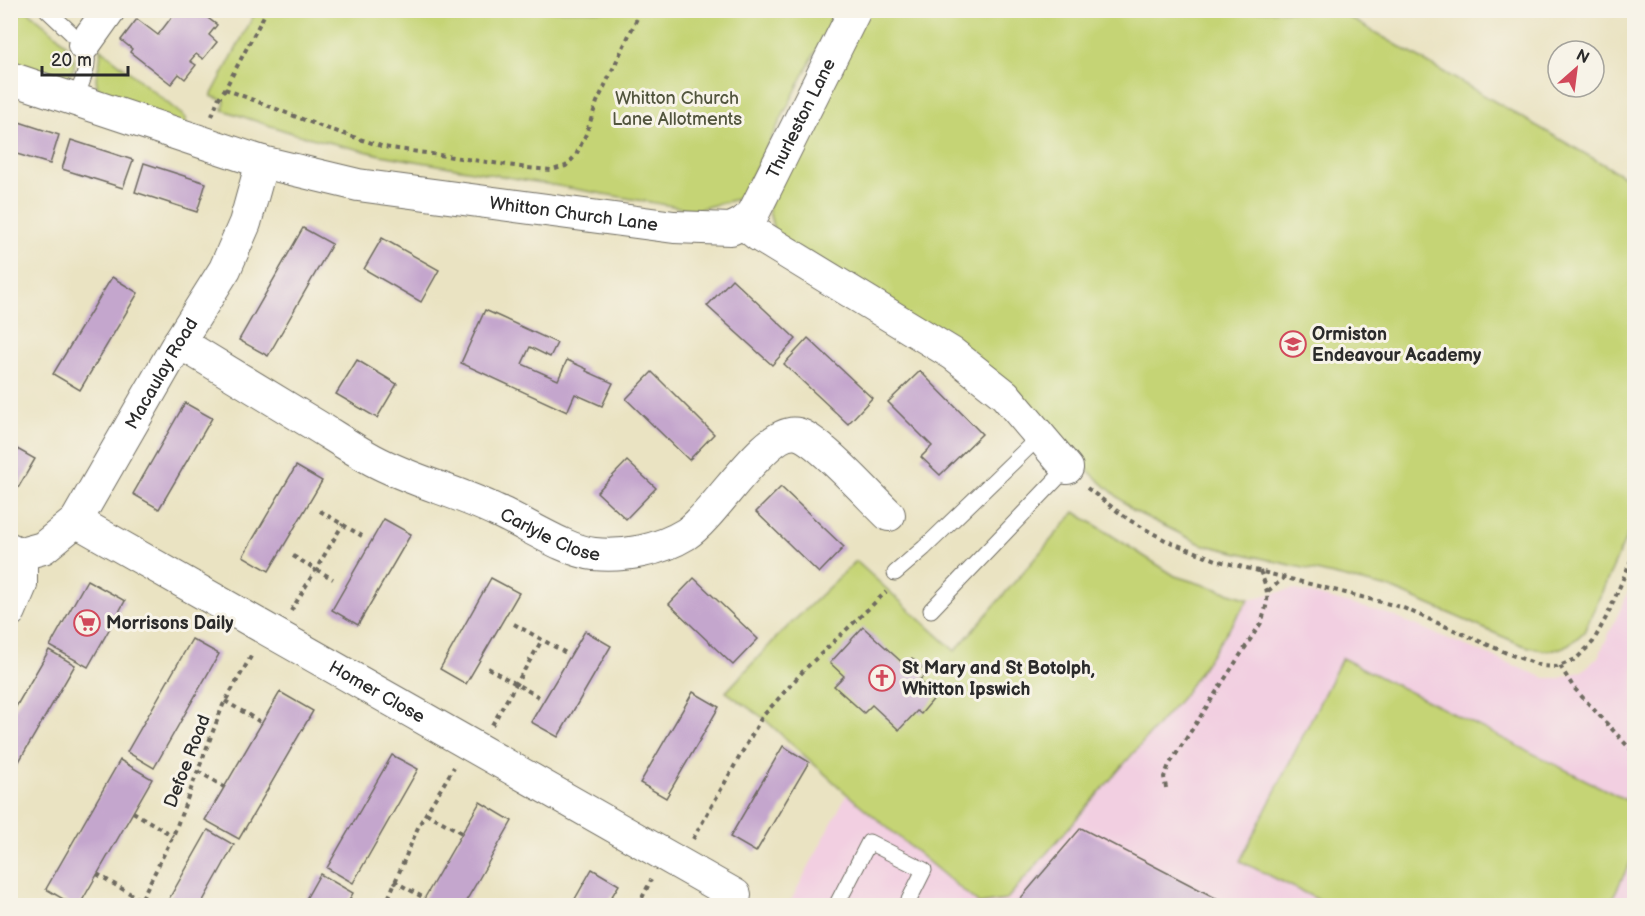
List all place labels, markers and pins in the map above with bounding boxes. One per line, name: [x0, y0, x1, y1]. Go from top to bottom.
place label: Ormiston Endeavour Academy: [1312, 324, 1482, 366]
school or university icon: Ormiston Endeavour Academy: [1278, 329, 1308, 359]
supermarket icon: Morrisons Daily: [72, 608, 102, 638]
place label: Morrisons Daily: [106, 613, 234, 634]
place label: St Mary and St Botolph, Whitton Ipswich: [902, 658, 1095, 700]
church icon: St Mary and St Botolph, Whitton Ipswich: [867, 663, 897, 693]

